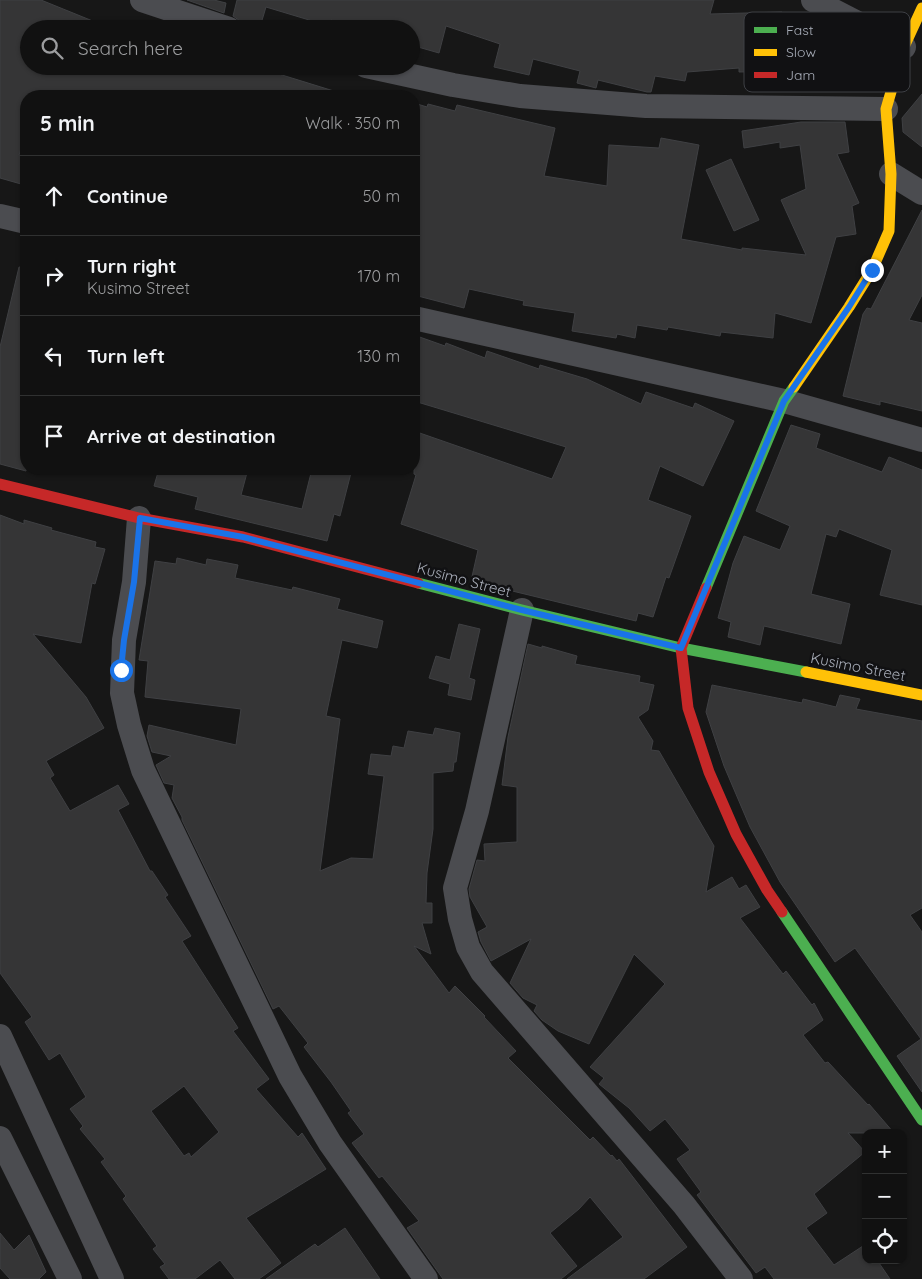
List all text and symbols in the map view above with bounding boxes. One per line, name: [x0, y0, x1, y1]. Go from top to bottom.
legend: [744, 12, 910, 92]
search box: [20, 20, 420, 75]
text: Fast: [786, 21, 814, 39]
icon: search: [38, 34, 66, 62]
text: Search here: [78, 36, 183, 60]
text: Slow: [786, 43, 816, 61]
text: Jam: [786, 66, 815, 84]
text: 5 min: [40, 110, 95, 136]
text: Walk · 350 m: [305, 113, 400, 133]
icon: ahead: [40, 182, 68, 210]
text: Continue: [87, 184, 168, 208]
text: 50 m: [363, 186, 400, 206]
text: Turn right: [87, 254, 176, 278]
route end: [861, 259, 884, 282]
icon: right: [40, 262, 68, 290]
text: 170 m: [357, 266, 400, 286]
text: Kusimo Street: [87, 278, 190, 298]
icon: left: [40, 342, 68, 370]
text: Turn left: [87, 344, 165, 368]
text: 130 m: [357, 346, 400, 366]
icon: arrive: [40, 422, 68, 450]
text: Arrive at destination: [87, 424, 276, 448]
street label: Kusimo Street: [415, 558, 513, 601]
street label: Kusimo Street: [809, 648, 907, 685]
route start: [110, 659, 133, 682]
map controls: [862, 1129, 907, 1264]
button: +: [862, 1129, 907, 1174]
button: −: [862, 1174, 907, 1219]
button: locate: [862, 1219, 907, 1264]

